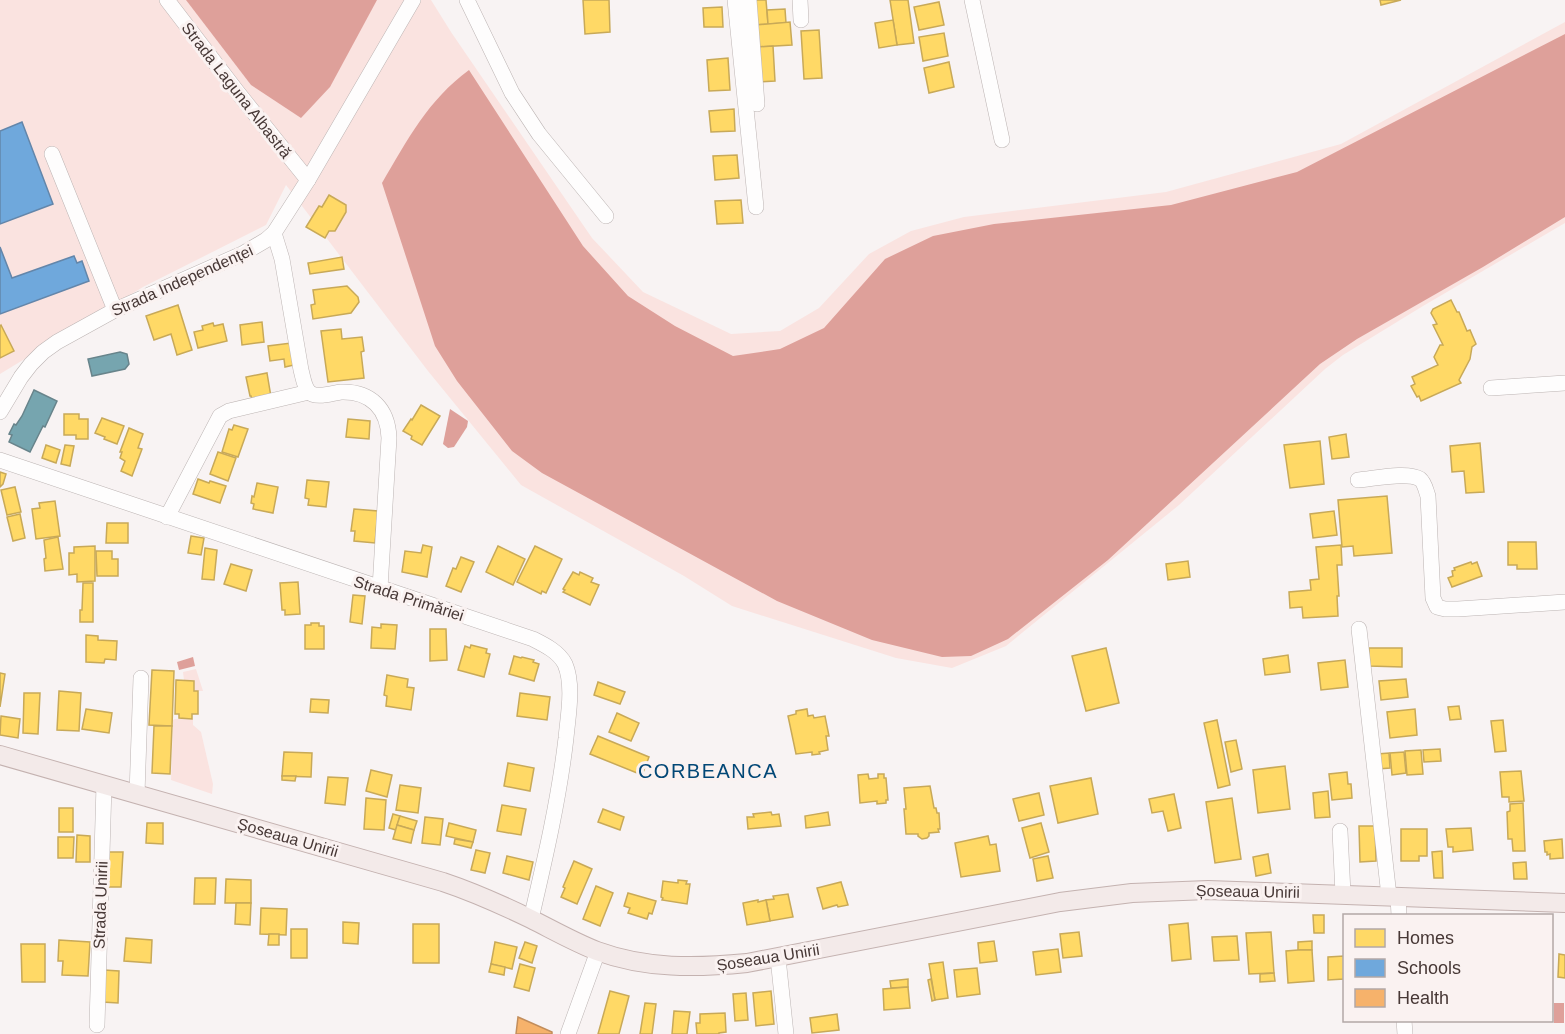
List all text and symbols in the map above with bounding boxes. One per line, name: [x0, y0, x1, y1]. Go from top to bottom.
street label: Strada Laguna Albastră: [178, 19, 295, 162]
street label: Strada Independenței: [109, 242, 256, 319]
street label: Strada Primăriei: [352, 573, 466, 624]
district label: CORBEANCA: [638, 760, 778, 782]
street label: Șoseaua Unirii: [236, 815, 340, 860]
street label: Strada Unirii: [90, 861, 111, 949]
street label: Șoseaua Unirii: [1196, 882, 1300, 901]
legend: [1343, 914, 1553, 1022]
text: Homes: [1397, 928, 1454, 948]
street label: Șoseaua Unirii: [715, 941, 821, 974]
text: Schools: [1397, 958, 1461, 978]
text: Health: [1397, 988, 1449, 1008]

